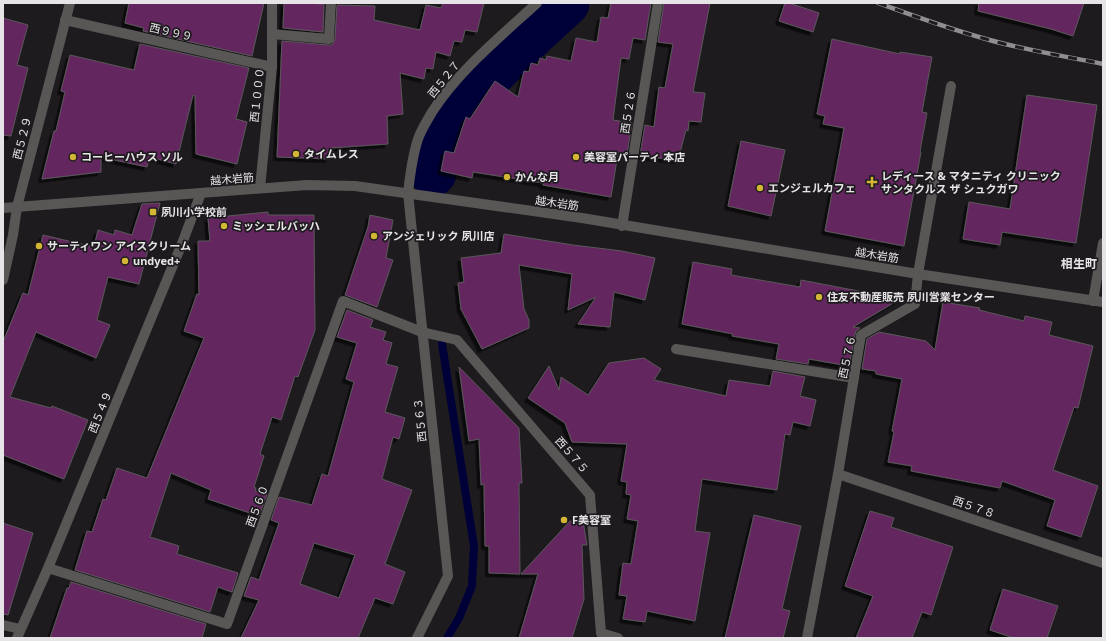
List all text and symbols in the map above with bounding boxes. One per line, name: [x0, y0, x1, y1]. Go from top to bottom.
street label: 西９９９: [148, 19, 194, 44]
street label: 西５２７: [424, 57, 463, 101]
street label: 西１０００: [246, 67, 267, 123]
street label: 西５２６: [617, 89, 638, 135]
street label: 西５２９: [9, 115, 34, 161]
place label: タイムレス: [304, 146, 359, 161]
place label: コーヒーハウス ソル: [81, 149, 183, 164]
marker: タイムレス: [291, 149, 301, 159]
place label: 美容室パーティ 本店: [584, 149, 685, 164]
marker: コーヒーハウス ソル: [68, 152, 78, 162]
marker: 美容室パーティ 本店: [571, 152, 581, 162]
place label: レディース & マタニティ クリニック サンタクルス ザ シュクガワ: [881, 168, 1061, 196]
street label: 越木岩筋: [209, 169, 255, 188]
place label: かんな月: [515, 169, 559, 184]
marker: かんな月: [502, 172, 512, 182]
marker: レディース & マタニティ クリニック サンタクルス ザ シュクガワ: [866, 176, 878, 188]
place label: エンジェルカフェ: [768, 180, 856, 195]
marker: エンジェルカフェ: [755, 183, 765, 193]
street label: 越木岩筋: [534, 192, 580, 213]
place label: 夙川小学校前: [161, 204, 227, 219]
marker: 夙川小学校前: [148, 207, 158, 217]
place label: ミッシェルバッハ: [232, 218, 320, 233]
marker: ミッシェルバッハ: [219, 221, 229, 231]
place label: アンジェリック 夙川店: [382, 228, 494, 243]
marker: アンジェリック 夙川店: [369, 231, 379, 241]
place label: サーティワン アイスクリーム: [47, 238, 191, 253]
marker: サーティワン アイスクリーム: [34, 241, 44, 251]
street label: 越木岩筋: [854, 244, 900, 265]
place label: undyed+: [133, 253, 180, 268]
district label: 相生町: [1061, 255, 1097, 272]
marker: undyed+: [120, 256, 130, 266]
place label: 住友不動産販売 夙川営業センター: [827, 289, 995, 304]
marker: 住友不動産販売 夙川営業センター: [814, 292, 824, 302]
street label: 西５７６: [835, 334, 858, 380]
street label: 西５４９: [84, 389, 115, 435]
street label: 西５６３: [410, 397, 429, 443]
street label: 西５７５: [552, 433, 592, 476]
street label: 西５６０: [242, 483, 271, 529]
street label: 西５７８: [951, 492, 997, 521]
place label: F美容室: [572, 512, 611, 527]
marker: F美容室: [559, 515, 569, 525]

